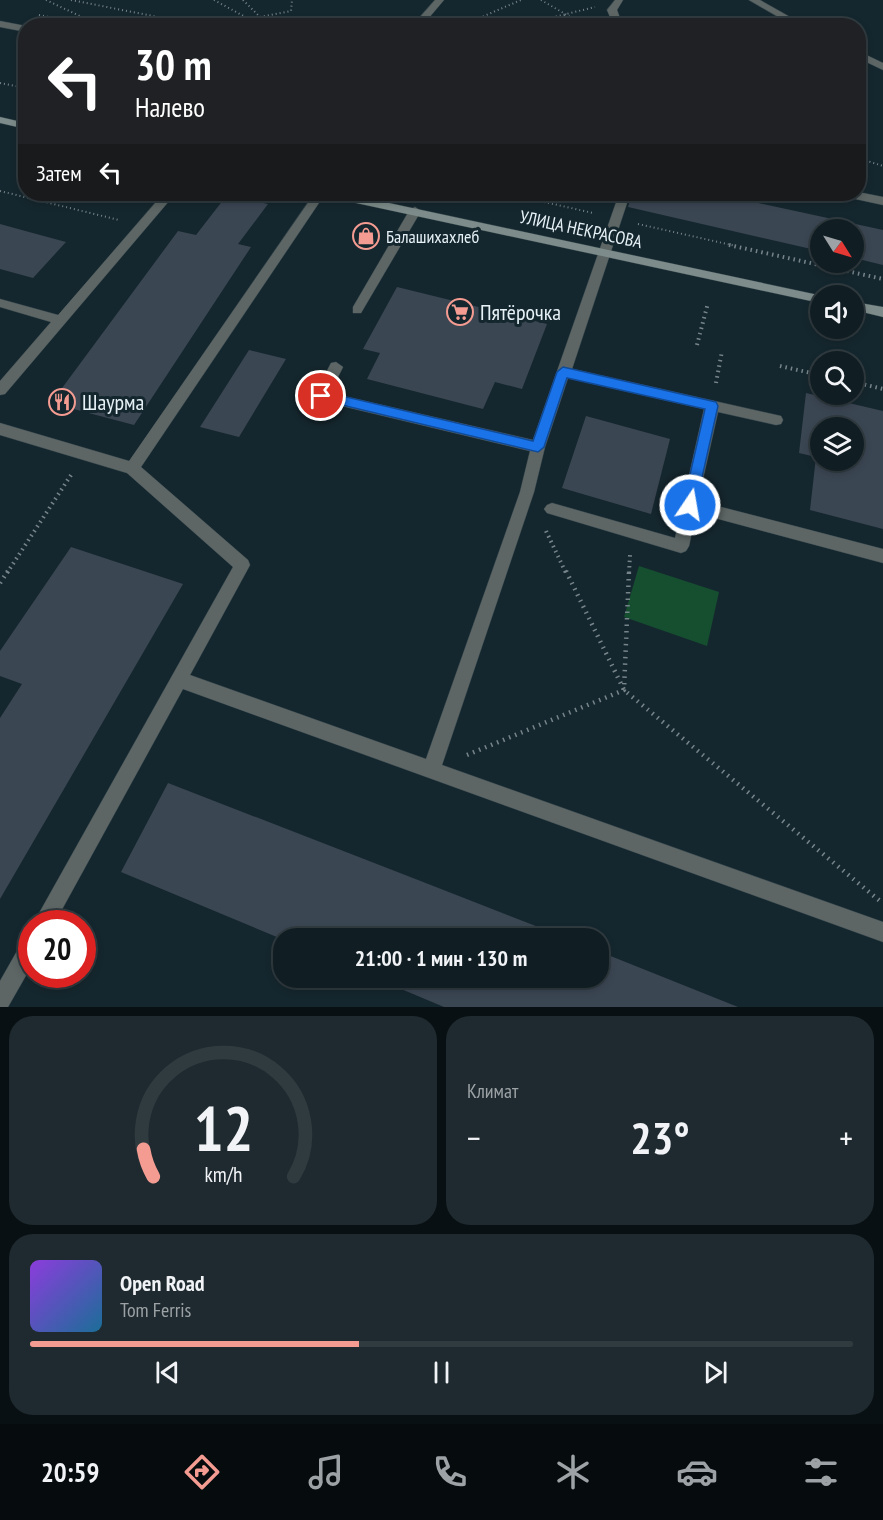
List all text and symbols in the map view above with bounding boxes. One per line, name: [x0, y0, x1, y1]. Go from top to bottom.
text: 30 m: [135, 37, 212, 92]
icon: left: [36, 42, 114, 120]
text: Налево: [135, 90, 205, 124]
icon: left: [94, 156, 127, 189]
text: Затем: [36, 159, 82, 187]
street label: УЛИЦА НЕКРАСОВА: [518, 205, 645, 253]
north arrow: [810, 219, 864, 273]
map controls: [810, 219, 864, 471]
shop icon: Балашихахлеб: [351, 221, 381, 251]
place label: Балашихахлеб: [386, 225, 479, 248]
button: sound: [810, 285, 864, 339]
supermarket icon: Пятёрочка: [445, 297, 475, 327]
place label: Пятёрочка: [480, 298, 561, 326]
button: search: [810, 351, 864, 405]
pin: [295, 370, 346, 421]
icon: arrive: [304, 379, 337, 412]
restaurant icon: Шаурма: [47, 387, 77, 417]
place label: Шаурма: [82, 388, 144, 416]
button: layers: [810, 417, 864, 471]
position arrow: [658, 473, 722, 537]
speed limit sign: 20: [18, 910, 96, 988]
text: 21:00 · 1 мин · 130 m: [355, 944, 527, 972]
text: Климат: [467, 1078, 518, 1104]
text: 12: [193, 1087, 253, 1168]
text: 23°: [630, 1108, 690, 1166]
text: −: [467, 1116, 481, 1159]
text: +: [839, 1116, 853, 1159]
text: km/h: [204, 1161, 242, 1189]
text: Open Road: [120, 1269, 205, 1297]
text: Tom Ferris: [120, 1297, 191, 1323]
icon: previous: [151, 1356, 184, 1389]
icon: pause: [425, 1356, 458, 1389]
icon: next: [699, 1356, 732, 1389]
icon: directions: [181, 1451, 223, 1493]
icon: music: [305, 1451, 347, 1493]
icon: phone: [429, 1451, 471, 1493]
icon: climate: [552, 1451, 594, 1493]
icon: car: [676, 1451, 718, 1493]
icon: filters: [800, 1451, 842, 1493]
text: 20:59: [41, 1455, 99, 1489]

